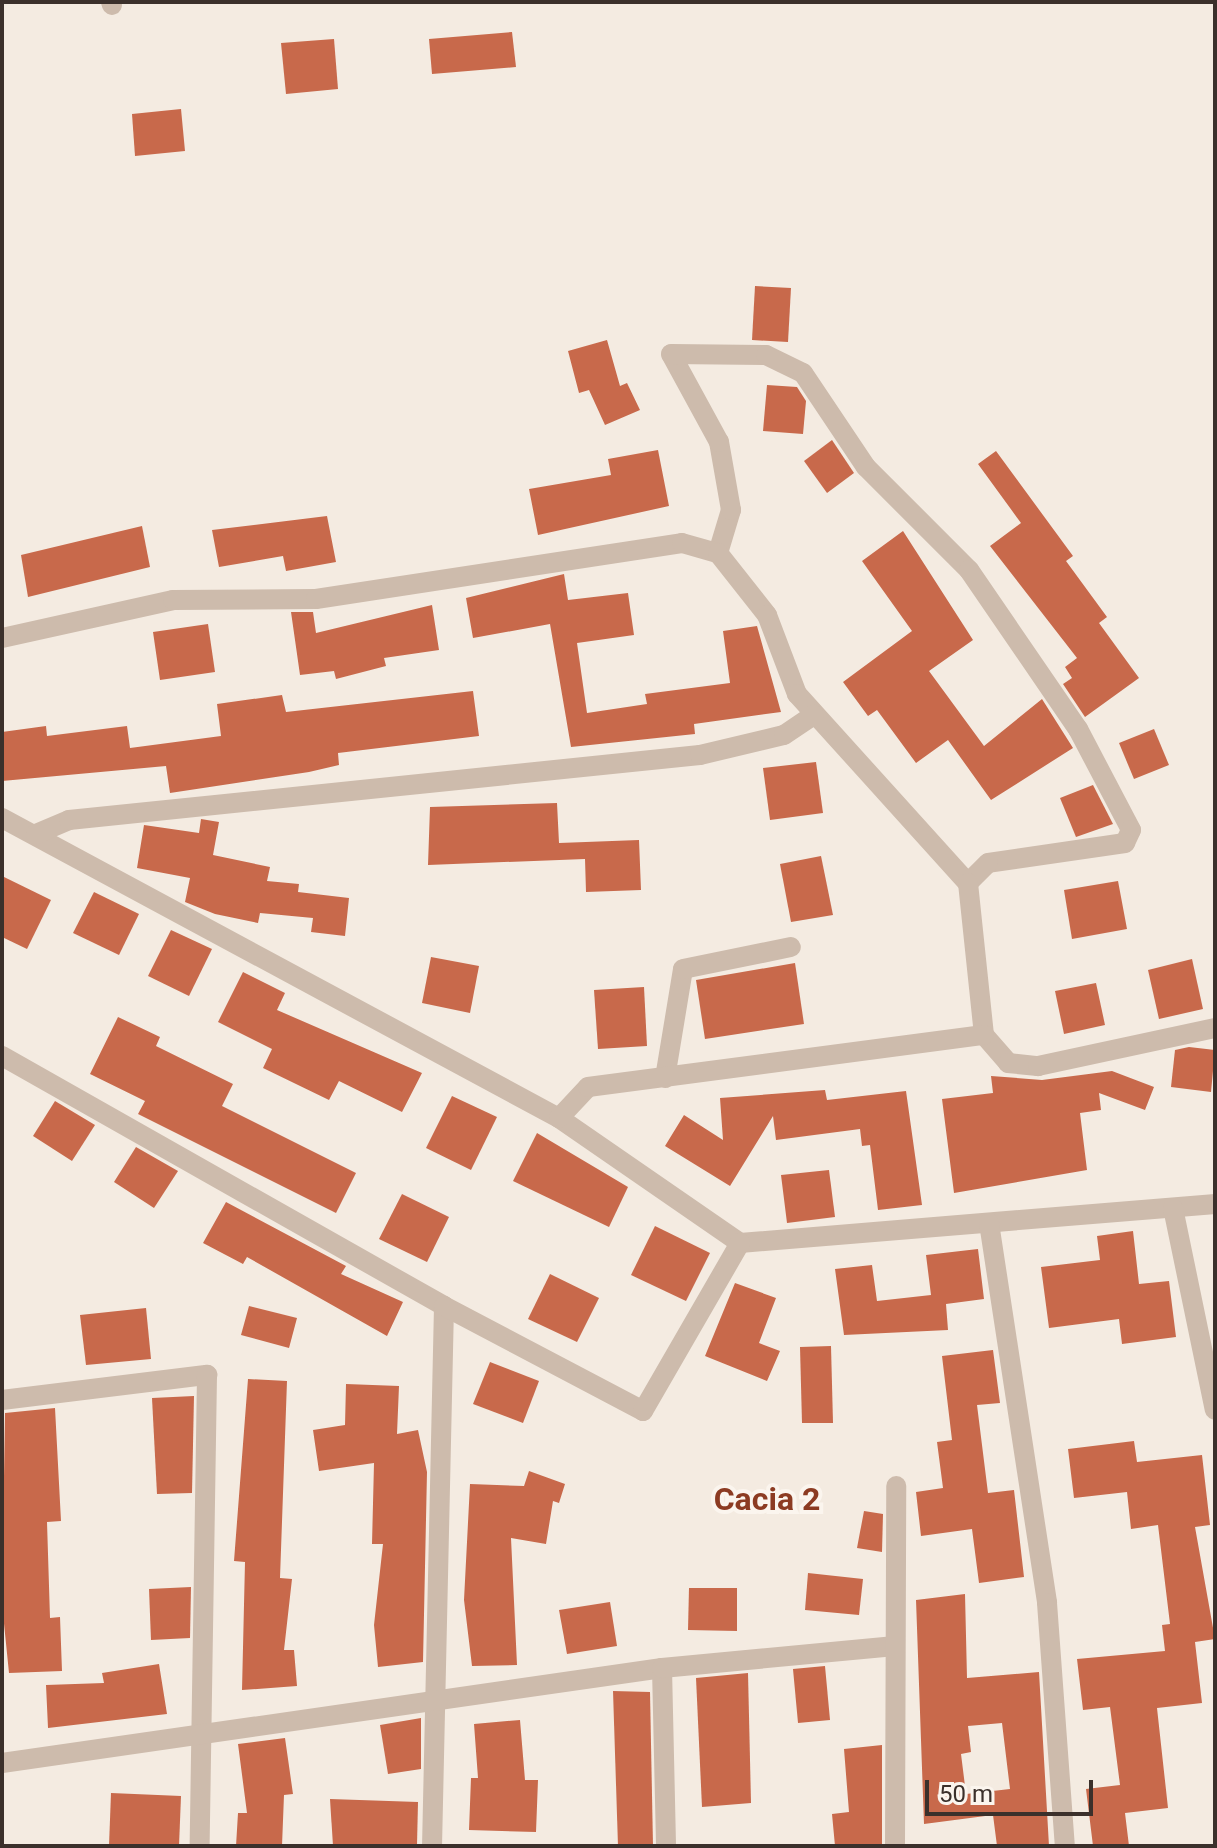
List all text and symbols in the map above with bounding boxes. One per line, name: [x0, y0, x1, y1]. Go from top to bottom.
district label: Cacia 2: [714, 1480, 820, 1518]
scale bar: [929, 1764, 1097, 1814]
text: 50 m: [939, 1780, 993, 1808]

